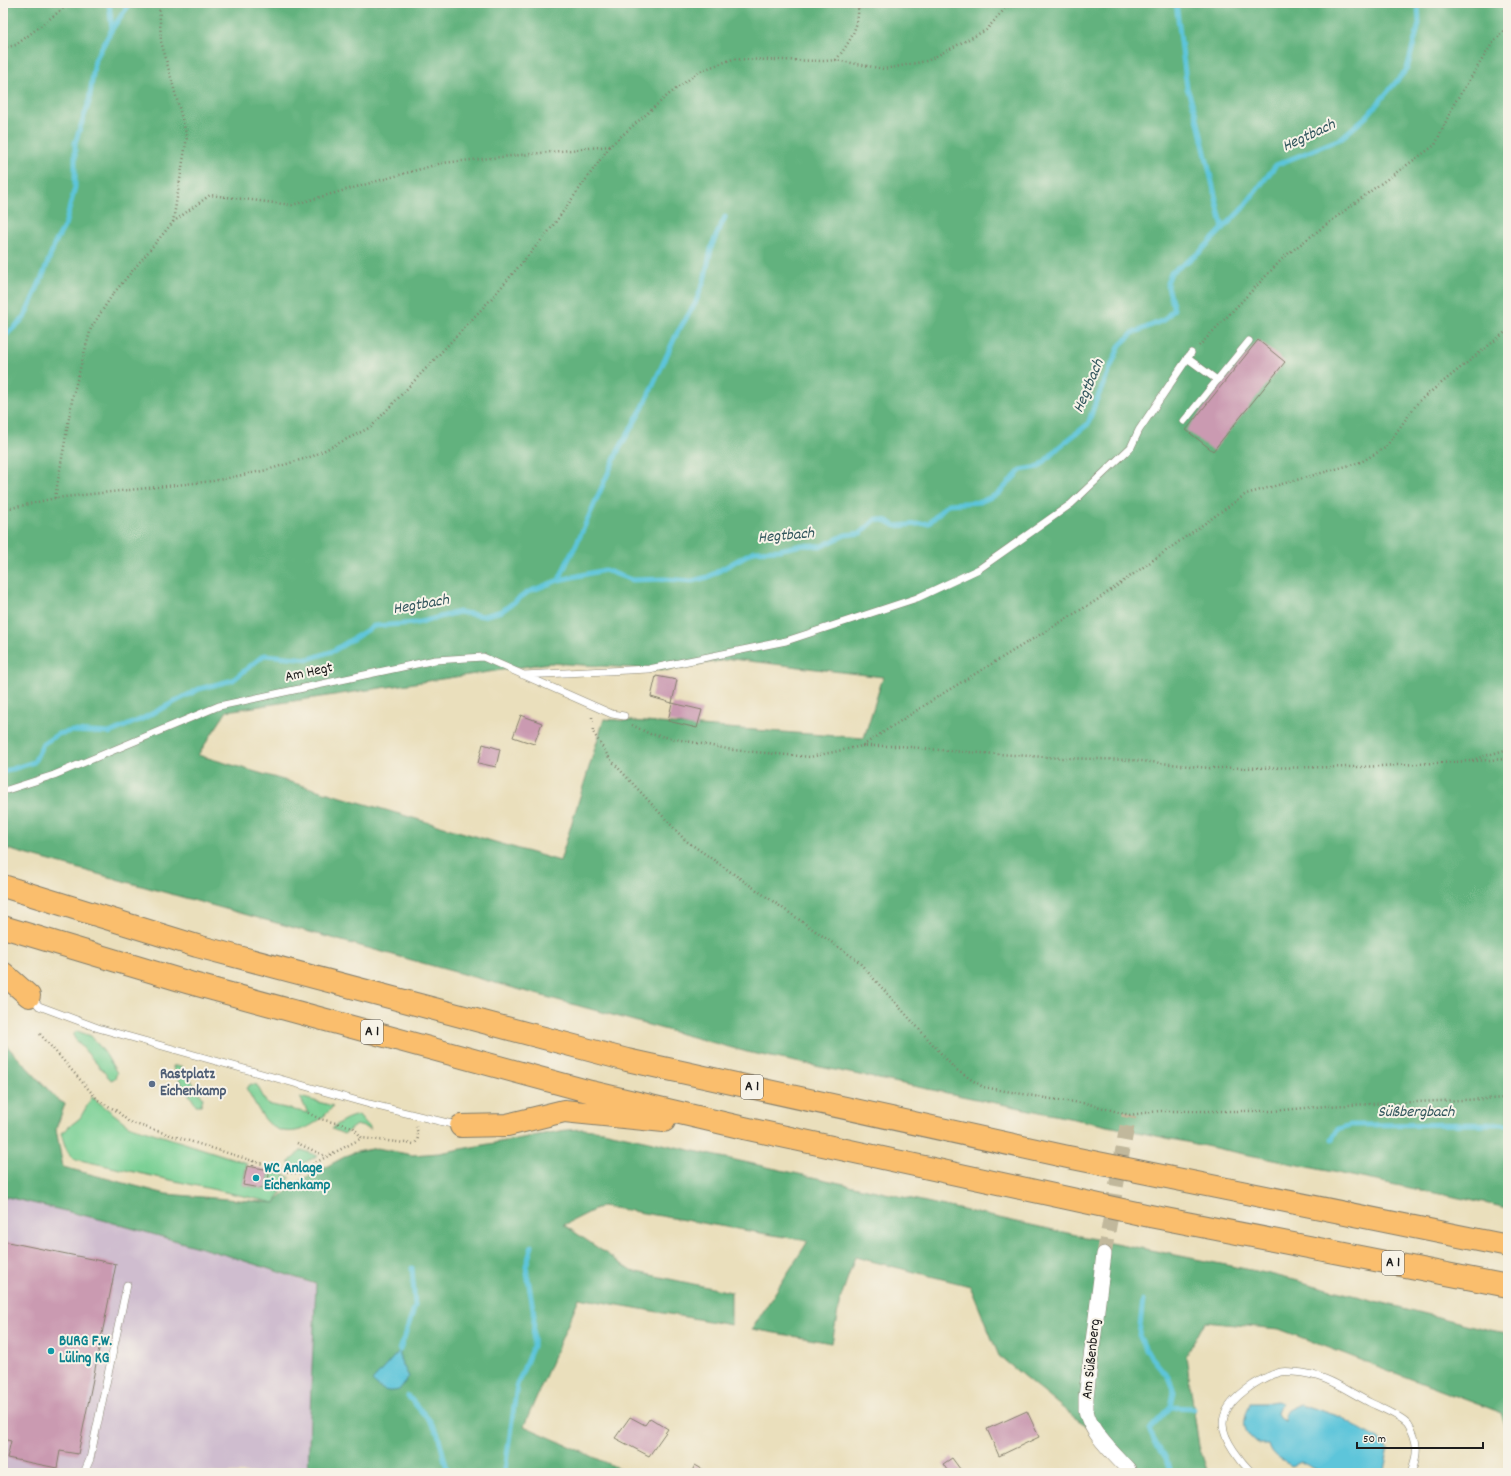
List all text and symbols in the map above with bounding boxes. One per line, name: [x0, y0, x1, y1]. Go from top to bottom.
water label: Hegtbach: [1279, 113, 1340, 158]
water label: Hegtbach: [1067, 355, 1111, 416]
water label: Hegtbach: [757, 522, 816, 550]
water label: Hegtbach: [391, 589, 451, 621]
street label: Am Hegt: [283, 657, 335, 689]
road number: A 1: [361, 1020, 383, 1044]
place label: Rastplatz Eichenkamp: [160, 1064, 226, 1103]
road number: A 1: [741, 1075, 763, 1099]
marker: Rastplatz Eichenkamp: [147, 1079, 157, 1089]
water label: Süßbergbach: [1378, 1101, 1455, 1124]
place label: WC Anlage Eichenkamp: [264, 1158, 330, 1197]
marker: WC Anlage Eichenkamp: [251, 1173, 261, 1183]
road number: A 1: [1382, 1251, 1404, 1275]
street label: Am Süßenberg: [1077, 1318, 1107, 1400]
place label: BURG F.W. Lüling KG: [59, 1331, 112, 1370]
marker: BURG F.W. Lüling KG: [46, 1346, 56, 1356]
scale bar: [1357, 1424, 1483, 1450]
text: 50 m: [1363, 1431, 1386, 1448]

